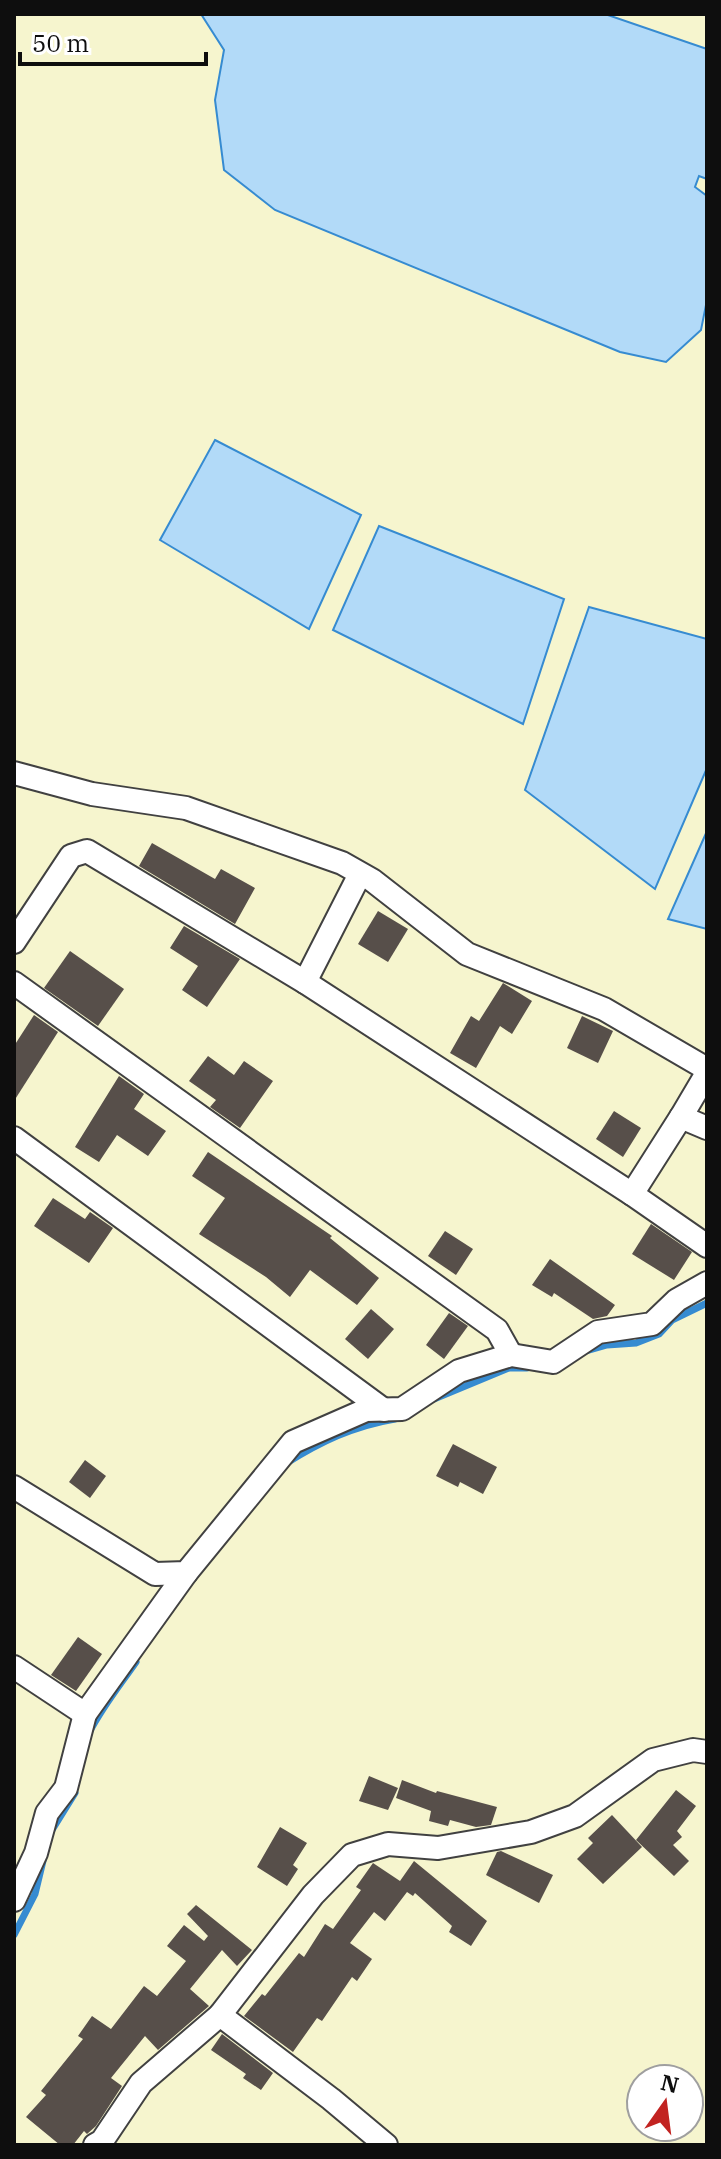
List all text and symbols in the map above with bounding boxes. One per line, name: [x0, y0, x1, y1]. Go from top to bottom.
scale bar: [20, 16, 206, 66]
text: 50 m: [32, 27, 89, 59]
north arrow: [625, 2063, 705, 2143]
text: N: [658, 2067, 682, 2099]

